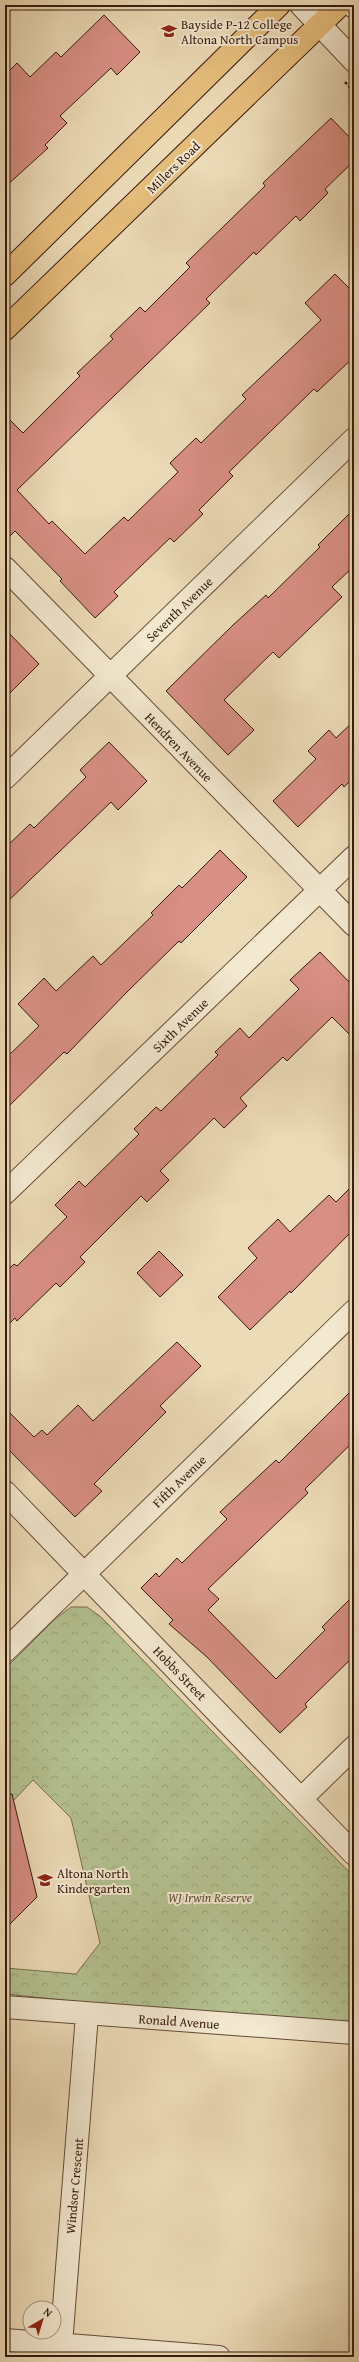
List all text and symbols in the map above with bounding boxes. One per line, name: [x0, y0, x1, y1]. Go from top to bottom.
place label: Bayside P-12 College Altona North Campus: [181, 15, 298, 49]
school or university icon: Bayside P-12 College Altona North Campus: [160, 22, 178, 40]
street label: Millers Road: [142, 137, 205, 198]
street label: Seventh Avenue: [142, 572, 217, 646]
street label: Hendren Avenue: [140, 708, 217, 786]
street label: Sixth Avenue: [148, 994, 213, 1057]
street label: Fifth Avenue: [148, 1451, 211, 1512]
street label: Hobbs Street: [149, 1642, 211, 1705]
place label: Altona North Kindergarten: [57, 1864, 131, 1898]
school or university icon: Altona North Kindergarten: [36, 1871, 54, 1889]
park label: WJ Irwin Reserve: [168, 1888, 252, 1907]
street label: Ronald Avenue: [138, 2009, 220, 2034]
street label: Windsor Crescent: [61, 2137, 88, 2235]
north arrow: [22, 2300, 62, 2340]
text: N: [40, 2304, 56, 2321]

